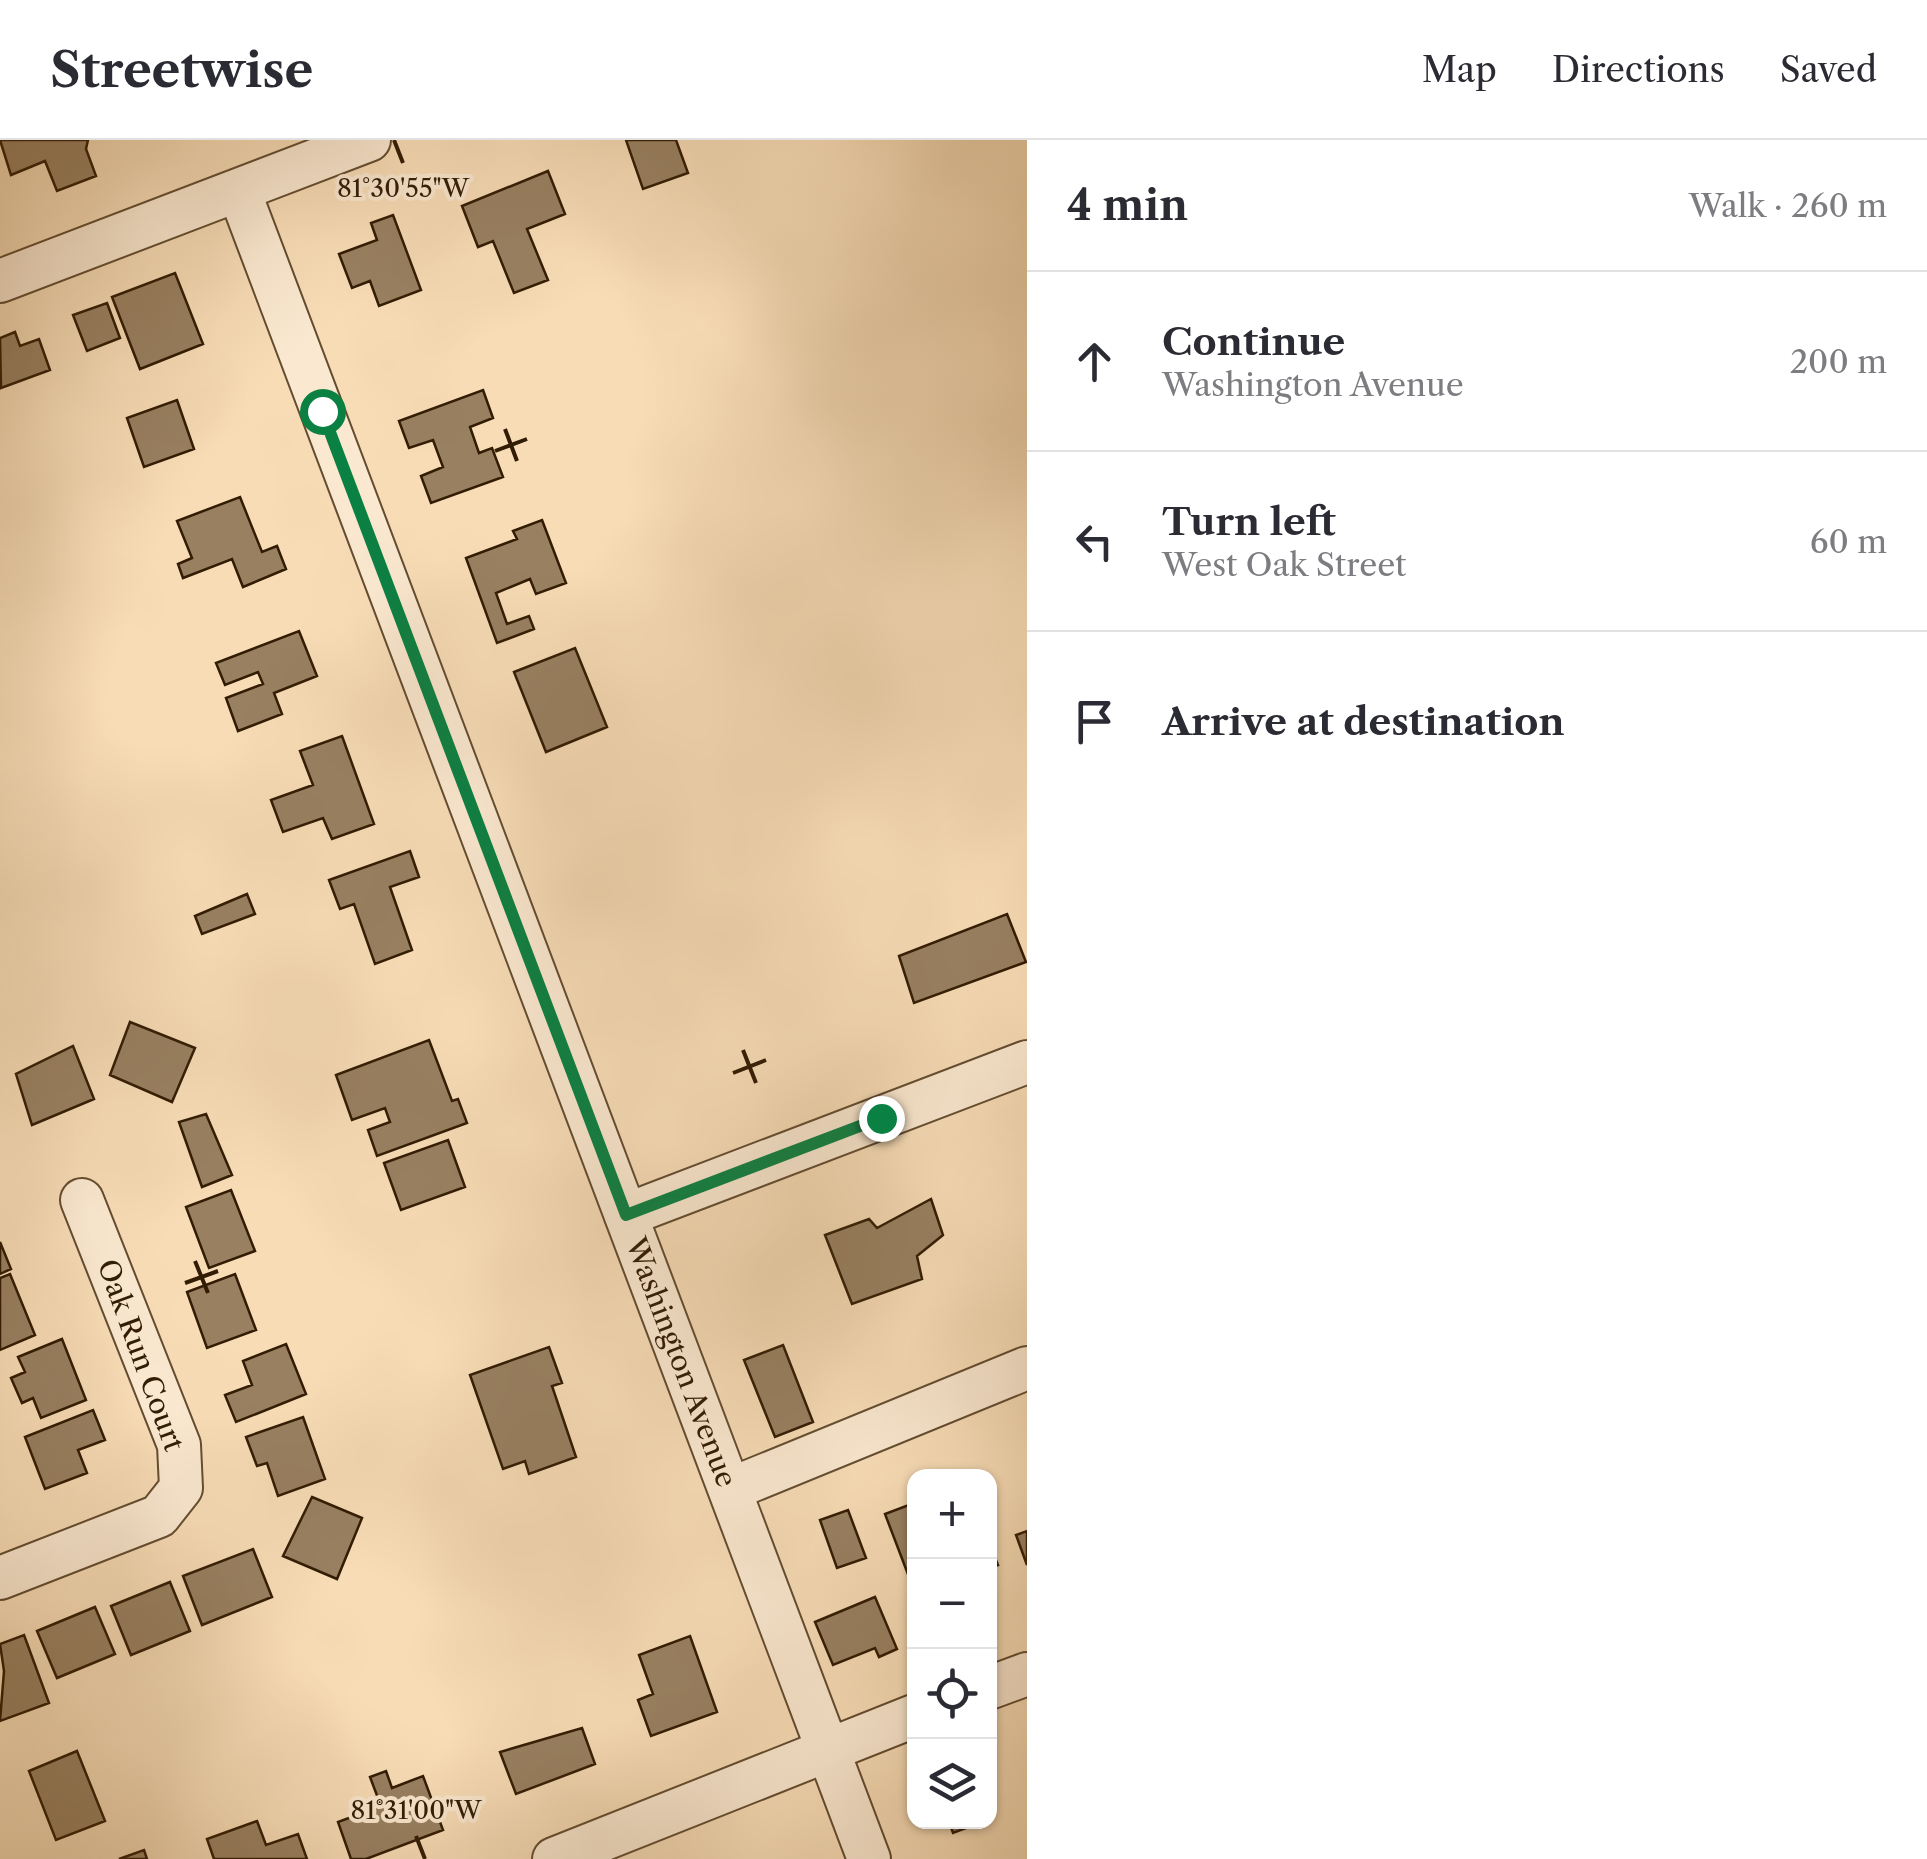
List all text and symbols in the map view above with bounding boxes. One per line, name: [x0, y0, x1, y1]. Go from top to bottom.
text: Streetwise: [50, 40, 313, 99]
text: Map: [1422, 48, 1497, 91]
text: Directions: [1552, 48, 1725, 91]
text: Saved: [1780, 48, 1877, 91]
text: 81°30'55"W: [337, 173, 470, 204]
text: 4 min: [1067, 179, 1188, 231]
text: Walk · 260 m: [1689, 186, 1887, 225]
text: Continue: [1162, 318, 1345, 365]
icon: ahead: [1067, 334, 1122, 389]
text: 200 m: [1790, 342, 1887, 381]
text: Washington Avenue: [1162, 365, 1464, 404]
route start: [300, 389, 346, 435]
text: Turn left: [1162, 498, 1336, 545]
icon: left: [1067, 514, 1122, 569]
text: 60 m: [1810, 522, 1887, 561]
text: West Oak Street: [1162, 545, 1406, 584]
icon: arrive: [1067, 694, 1122, 749]
text: Arrive at destination: [1162, 698, 1565, 745]
route end: [859, 1096, 905, 1142]
street label: Washington Avenue: [618, 1232, 744, 1492]
street label: Oak Run Court: [91, 1255, 191, 1456]
map controls: [907, 1469, 997, 1829]
button: +: [907, 1469, 997, 1559]
button: −: [907, 1559, 997, 1649]
button: locate: [907, 1649, 997, 1739]
button: layers: [907, 1739, 997, 1829]
text: 81°31'00"W: [350, 1795, 482, 1826]

